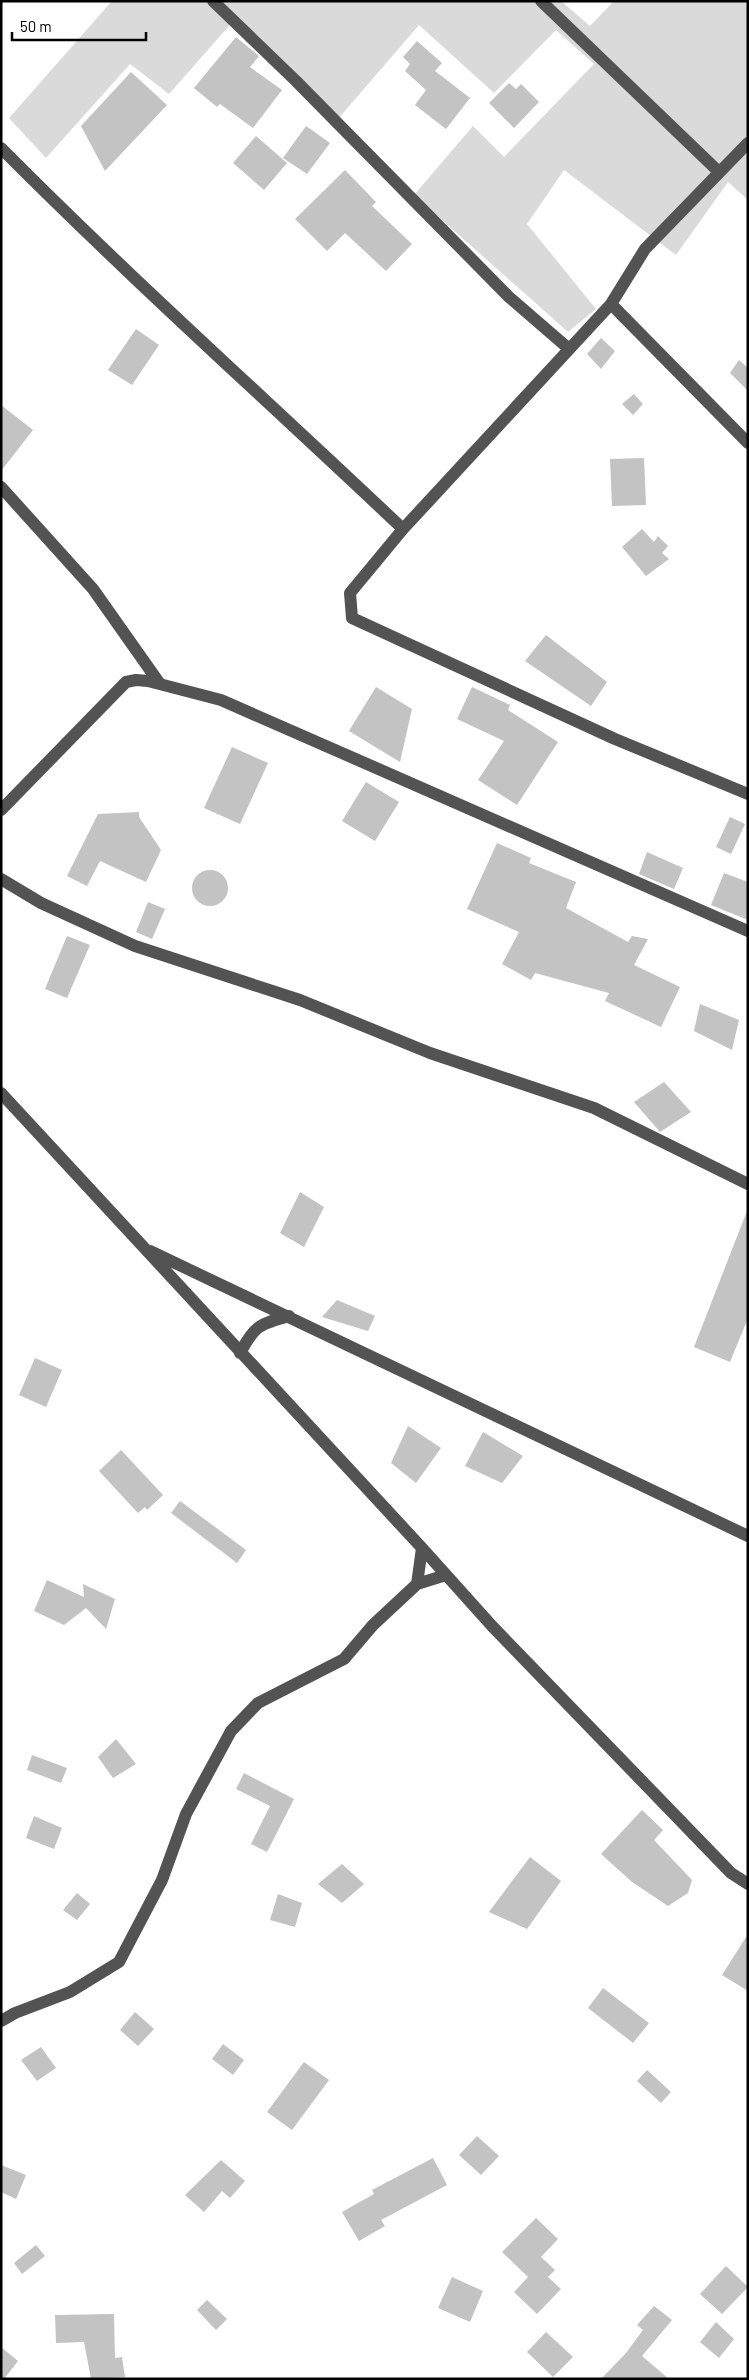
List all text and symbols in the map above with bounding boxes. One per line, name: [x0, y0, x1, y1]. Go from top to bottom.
scale bar: [12, 10, 146, 42]
text: 50 m: [20, 17, 52, 35]

